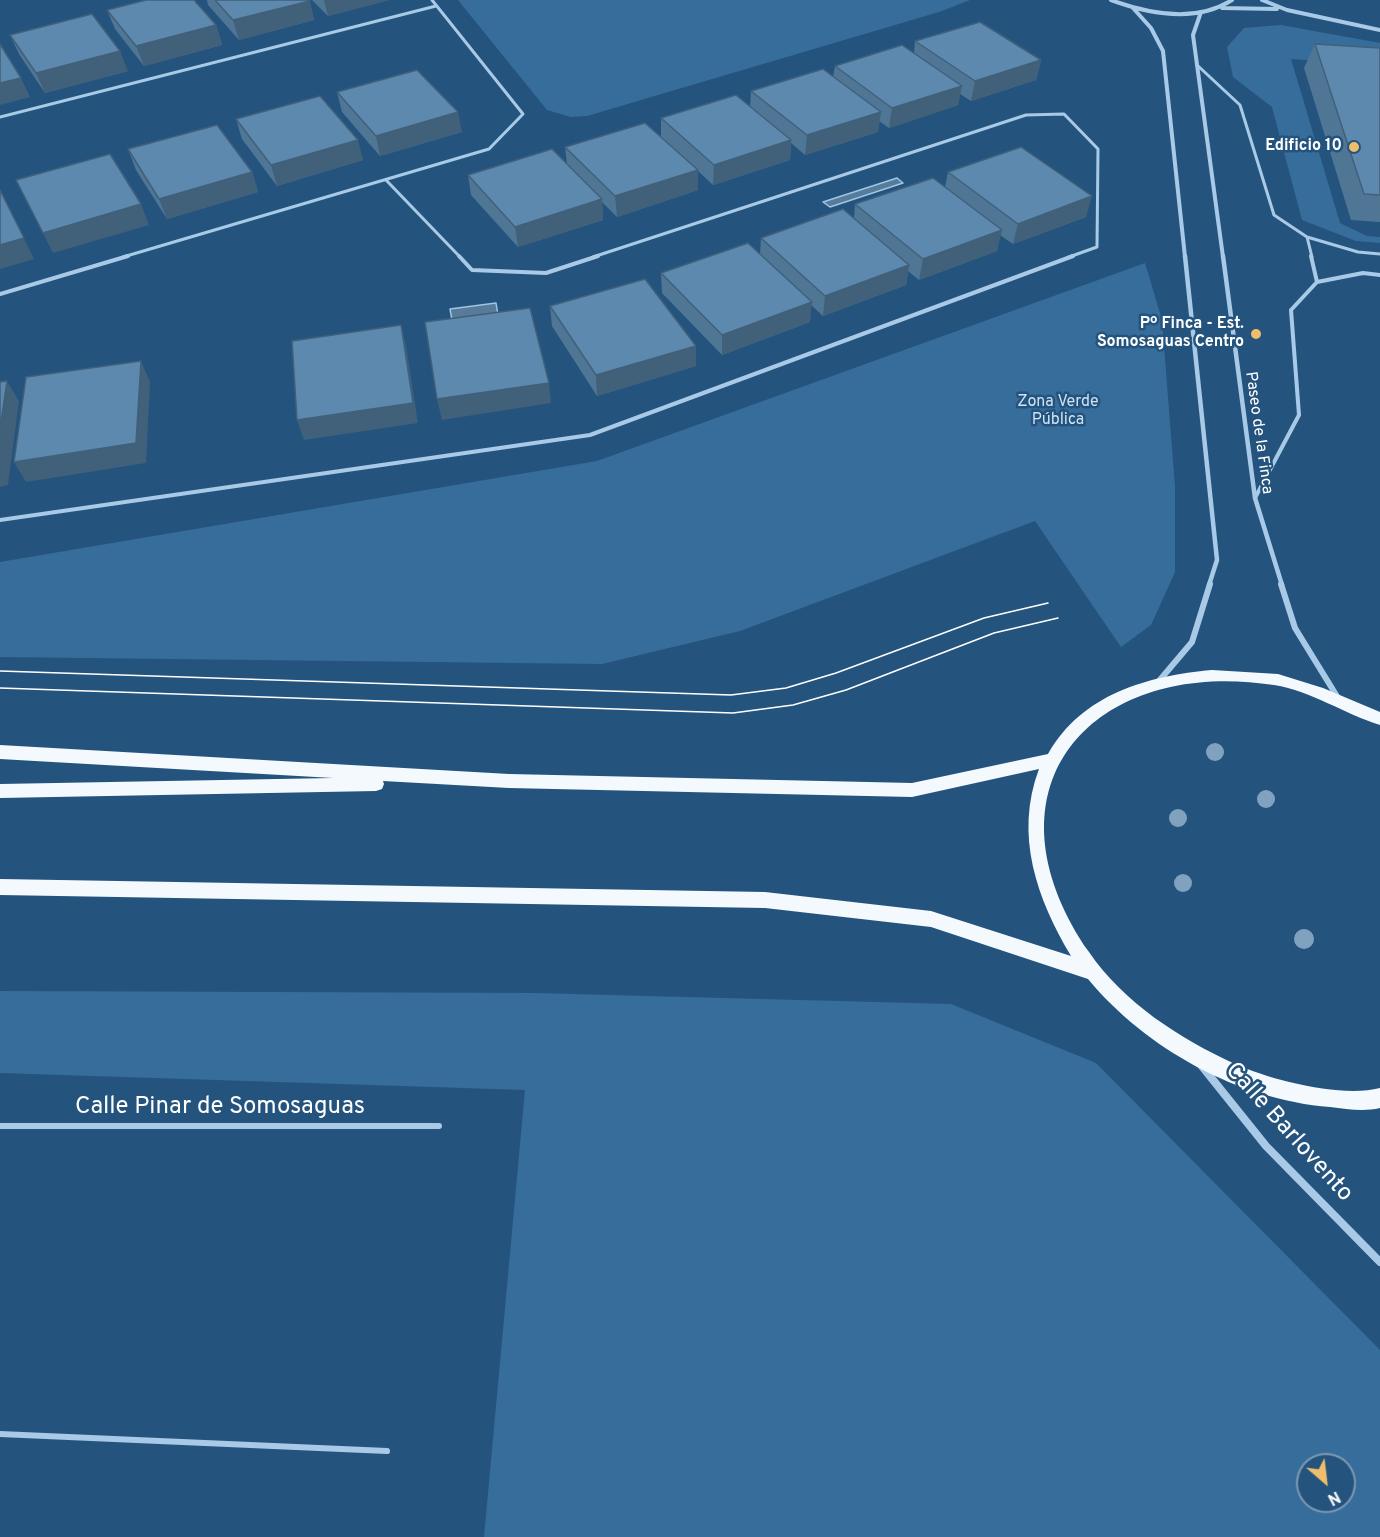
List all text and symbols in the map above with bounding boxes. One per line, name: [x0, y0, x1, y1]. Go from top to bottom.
place label: Edificio 10: [1265, 137, 1342, 157]
marker: Edificio 10: [1347, 140, 1361, 154]
place label: Pº Finca - Est. Somosaguas Centro: [1097, 315, 1244, 353]
marker: Pº Finca - Est. Somosaguas Centro: [1249, 327, 1263, 341]
street label: Paseo de la Finca: [1240, 371, 1276, 495]
park label: Zona Verde Pública: [1017, 393, 1099, 431]
street label: Calle Barlovento: [1218, 1057, 1358, 1209]
street label: Calle Pinar de Somosaguas: [75, 1094, 365, 1122]
north arrow: [1296, 1453, 1356, 1513]
text: N: [1324, 1486, 1343, 1509]

